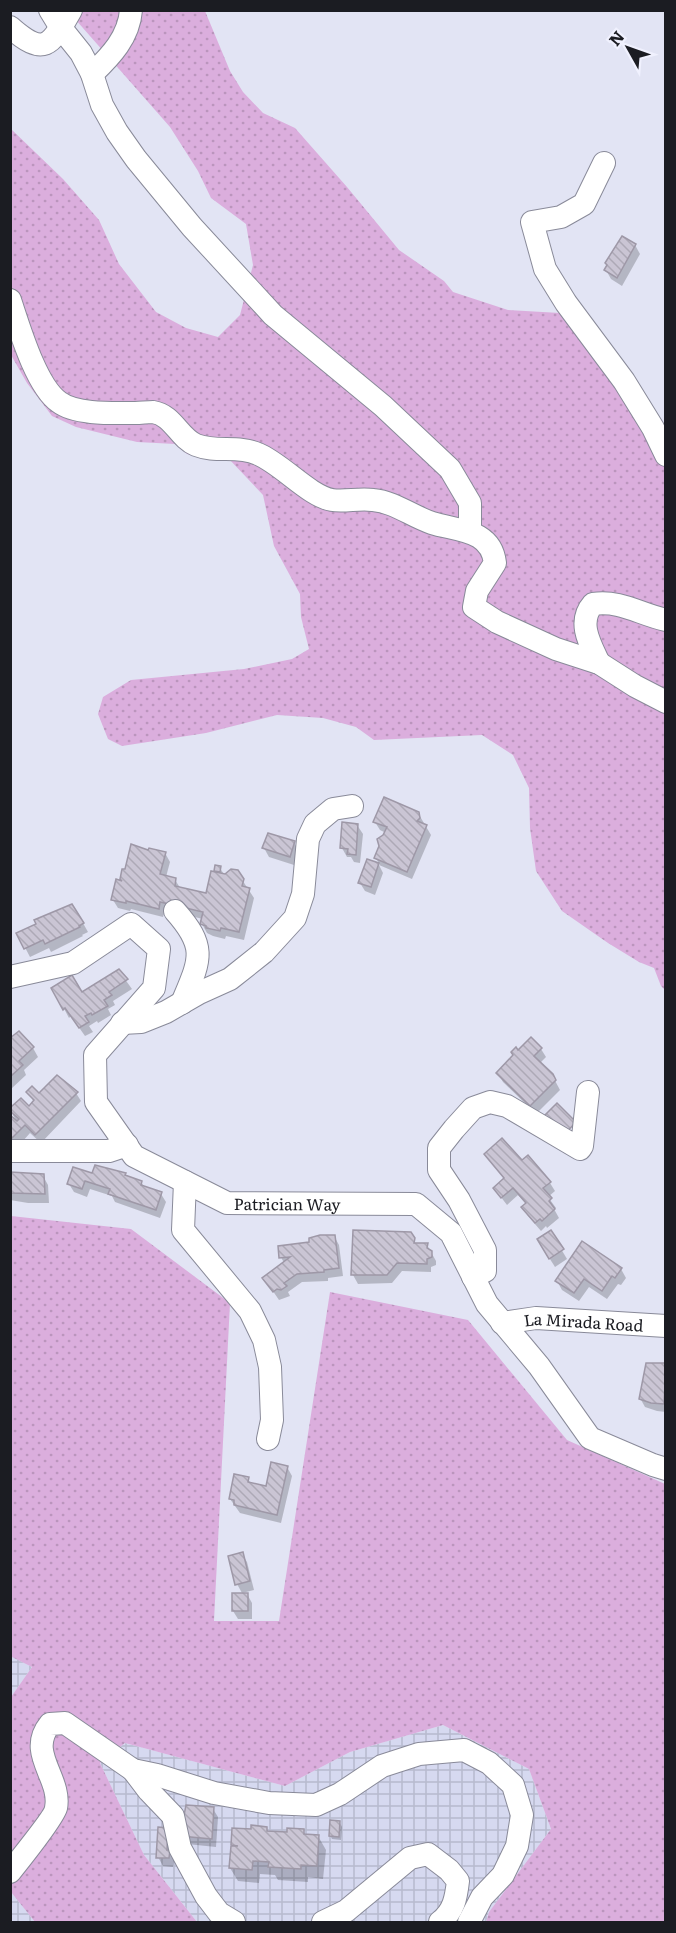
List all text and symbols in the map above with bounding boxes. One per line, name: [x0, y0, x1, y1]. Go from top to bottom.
north arrow: [598, 18, 658, 78]
text: N: [602, 25, 629, 51]
street label: Patrician Way: [234, 1191, 341, 1216]
street label: La Mirada Road: [522, 1306, 644, 1337]

